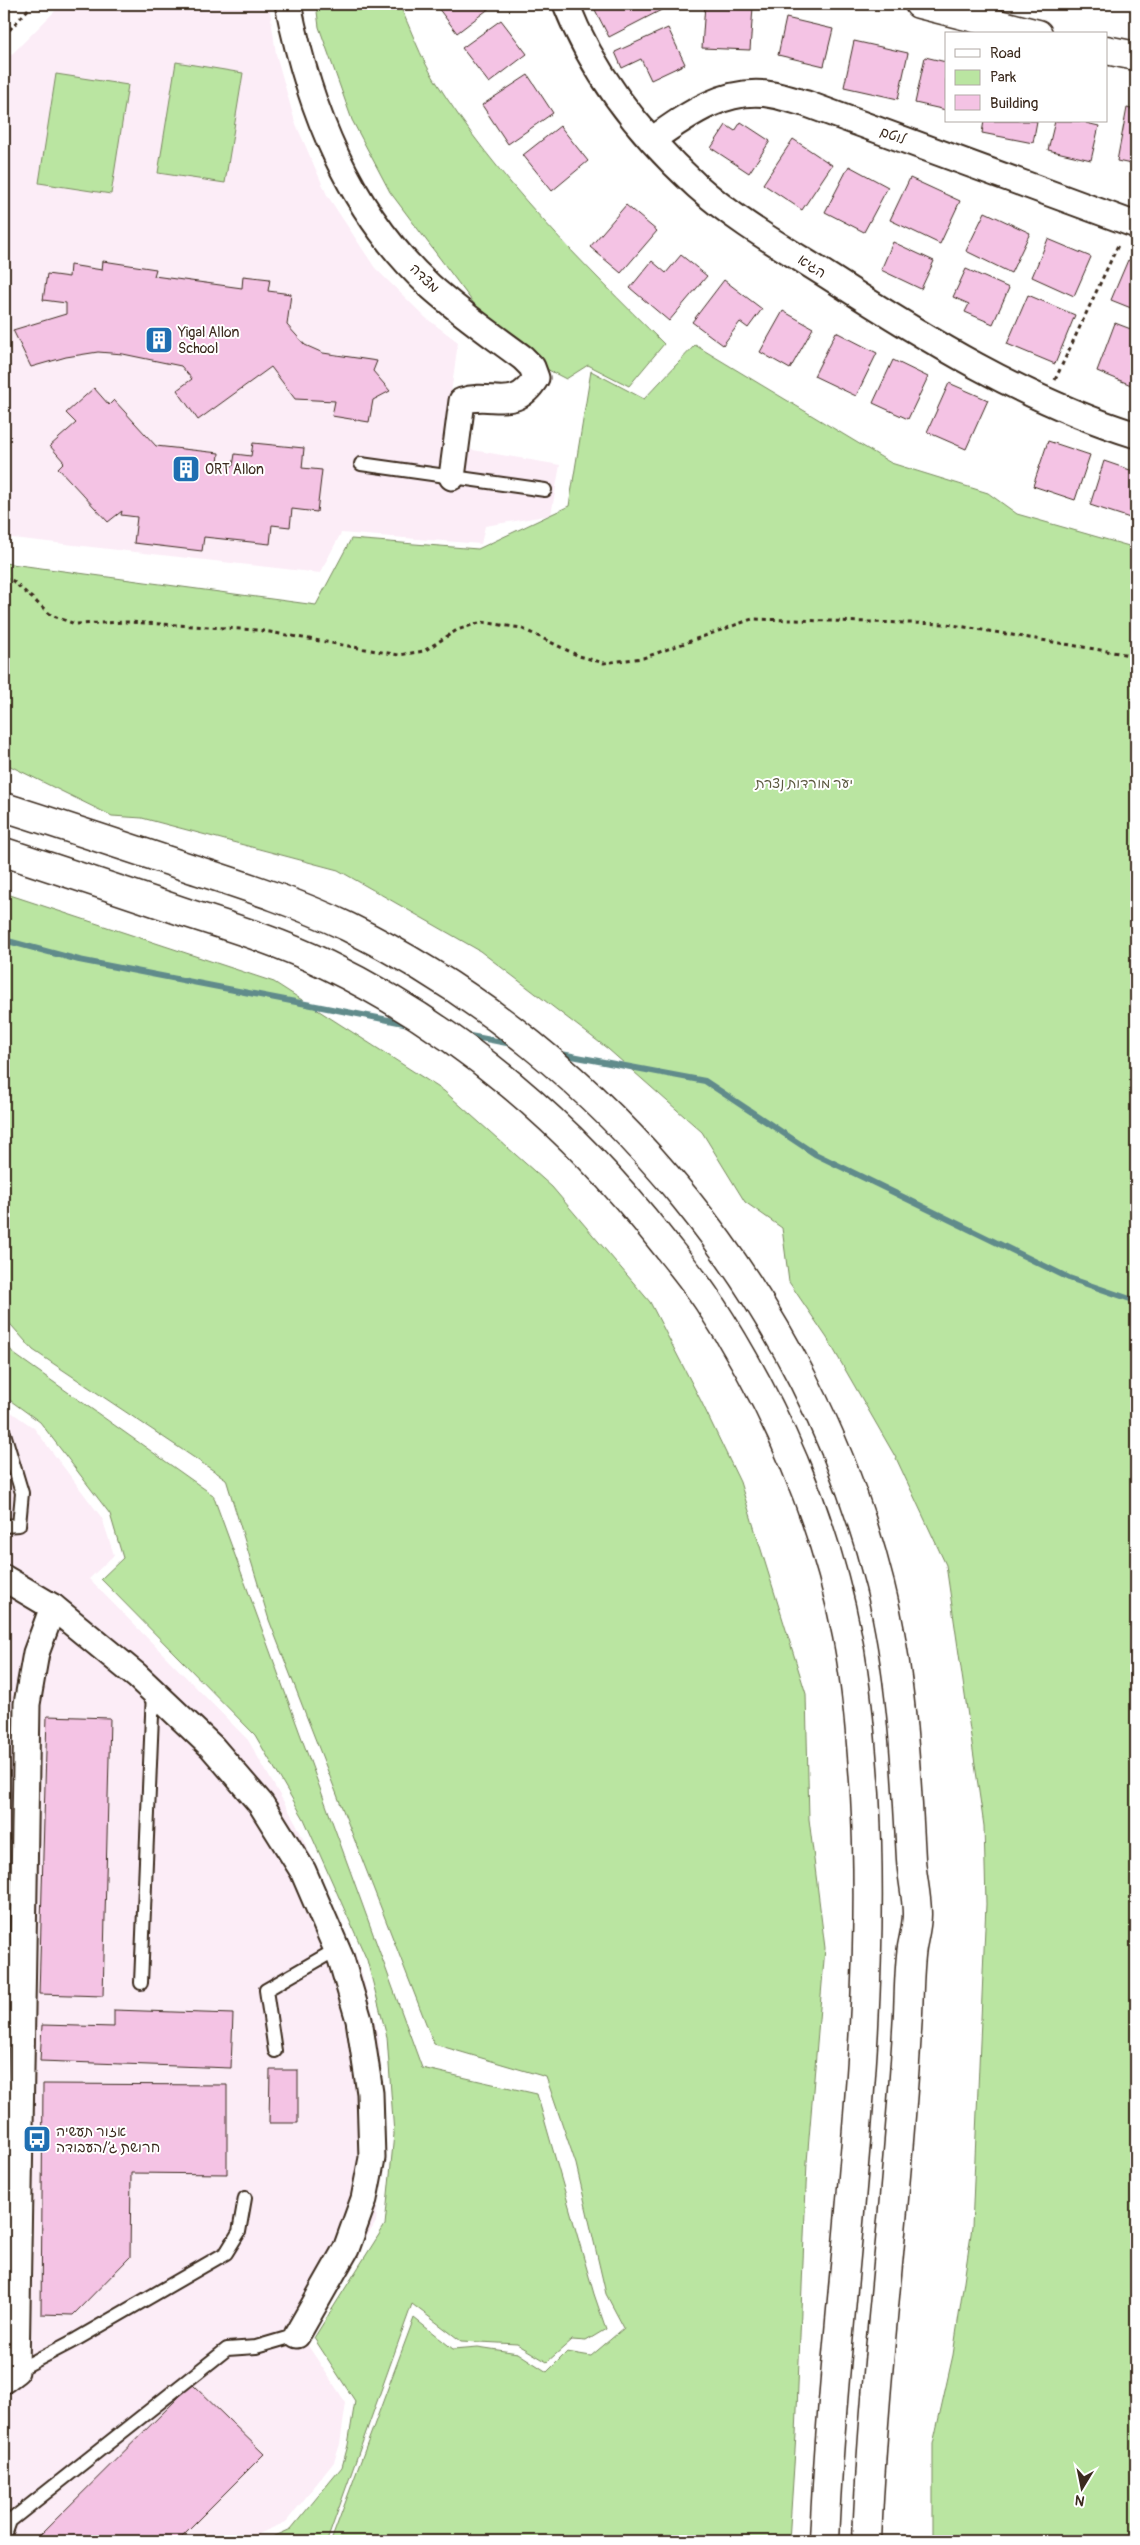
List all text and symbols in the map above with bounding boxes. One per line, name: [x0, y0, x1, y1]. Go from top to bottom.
legend: [945, 32, 1108, 122]
text: Road: [990, 44, 1021, 63]
text: Park: [990, 68, 1017, 87]
text: Building: [990, 94, 1038, 113]
street label: לוטם: [878, 123, 909, 148]
street label: הגיא: [794, 251, 829, 282]
street label: מצדה: [406, 260, 443, 297]
place label: Yigal Allon School: [177, 324, 239, 357]
building icon: Yigal Allon School: [144, 325, 174, 355]
building icon: ORT Allon: [171, 454, 201, 484]
place label: ORT Allon: [205, 461, 264, 478]
park label: יער מורדות נצרת: [754, 775, 853, 792]
place label: אזור תעשיה חרושת ג׳/העבודה: [56, 2123, 160, 2156]
bus stop icon: אזור תעשיה חרושת ג׳/העבודה: [22, 2124, 52, 2154]
north arrow: [1058, 2462, 1108, 2512]
text: N: [1074, 2491, 1086, 2510]

